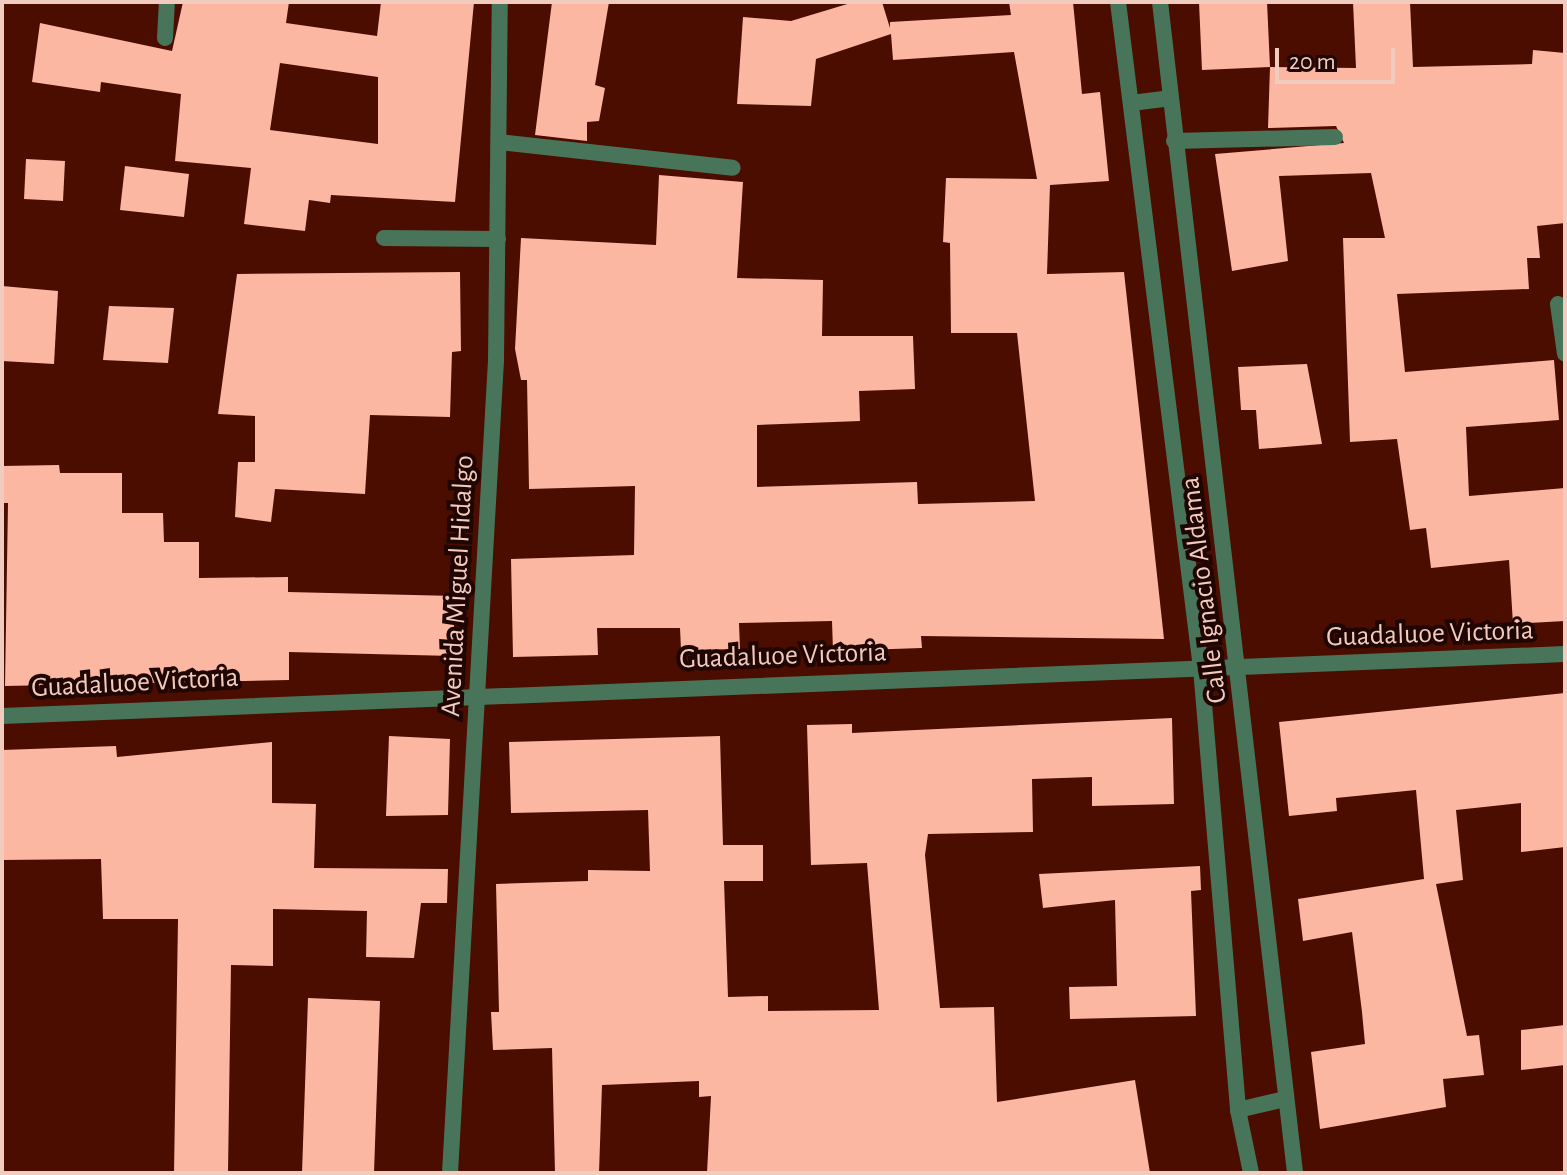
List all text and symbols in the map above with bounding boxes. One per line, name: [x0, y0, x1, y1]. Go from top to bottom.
scale bar: [1279, 32, 1399, 82]
text: 20 m: [1289, 50, 1336, 74]
street label: Avenida Miguel Hidalgo: [434, 454, 482, 718]
street label: Calle Ignacio Aldama: [1173, 475, 1235, 705]
street label: Guadaluoe Victoria: [1326, 614, 1534, 654]
street label: Guadaluoe Victoria: [679, 636, 887, 676]
street label: Guadaluoe Victoria: [31, 661, 239, 705]

